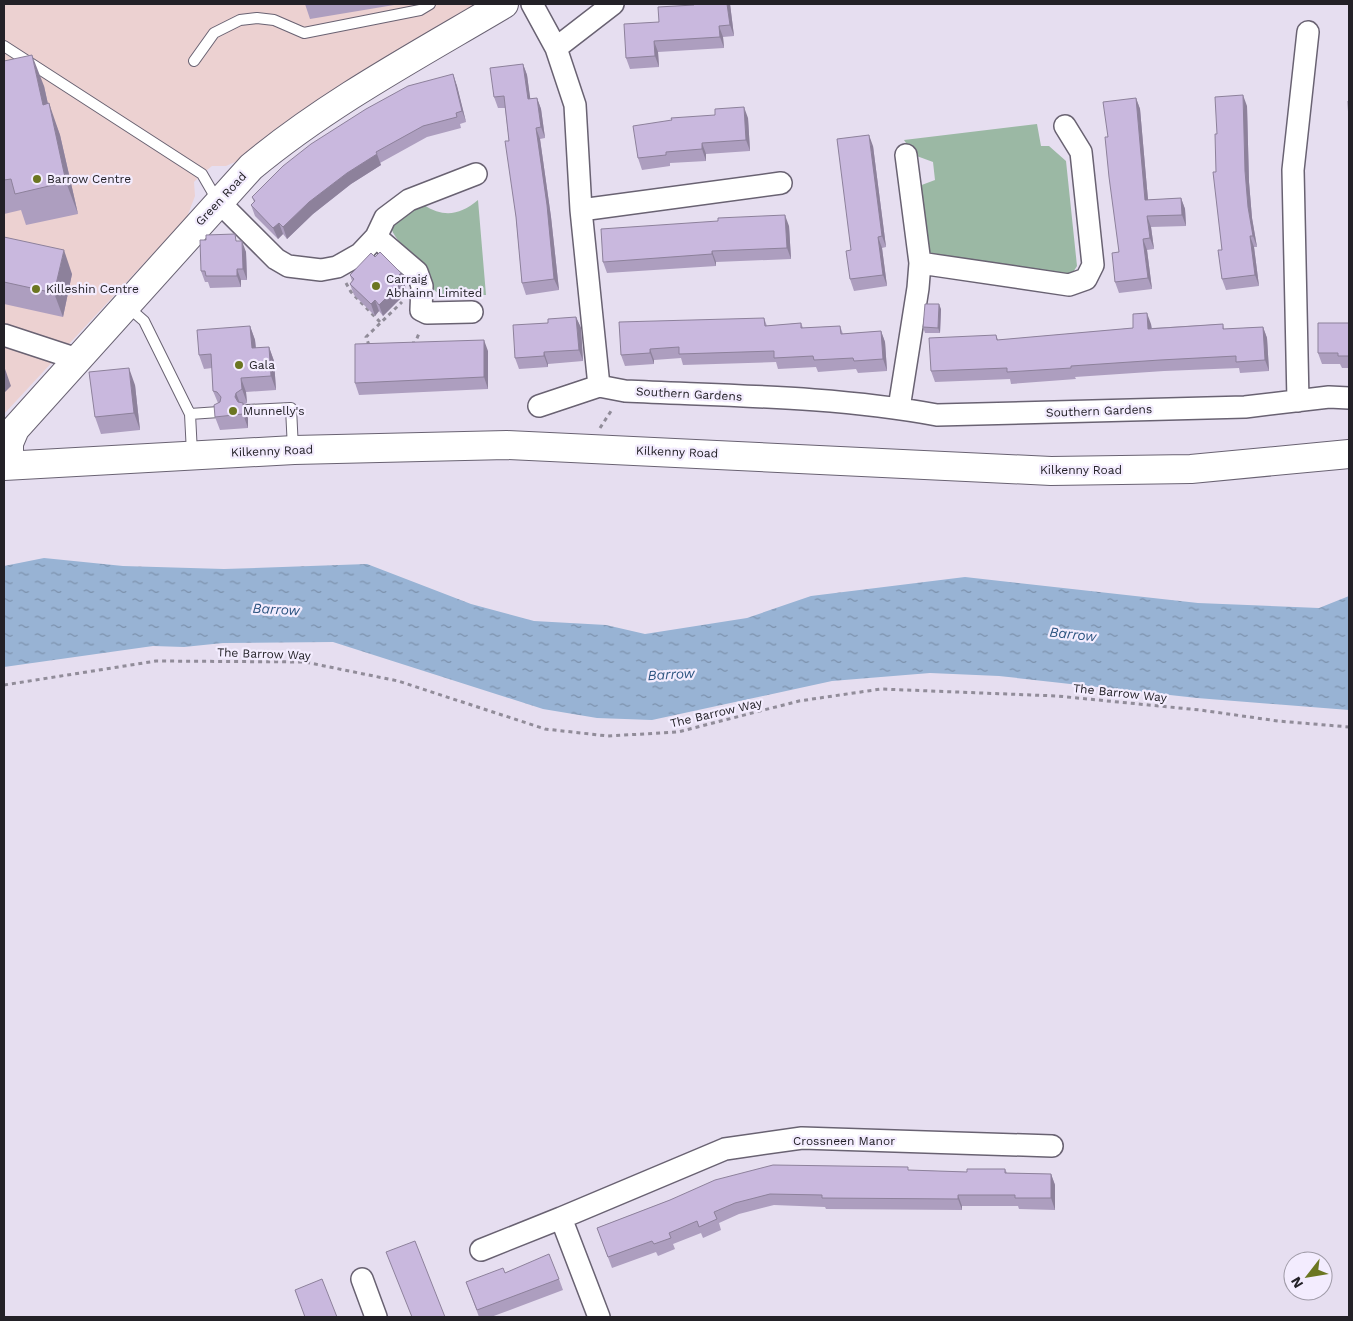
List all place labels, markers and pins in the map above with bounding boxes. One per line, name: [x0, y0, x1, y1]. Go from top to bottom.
place label: Barrow Centre: [47, 172, 131, 186]
marker: Barrow Centre: [31, 173, 43, 185]
place label: Carraig Abhainn Limited: [386, 272, 482, 300]
marker: Carraig Abhainn Limited: [370, 280, 382, 292]
place label: Killeshin Centre: [46, 282, 139, 296]
marker: Killeshin Centre: [30, 283, 42, 295]
place label: Gala: [249, 358, 275, 372]
marker: Gala: [233, 359, 245, 371]
place label: Munnelly's: [243, 404, 305, 418]
marker: Munnelly's: [227, 405, 239, 417]

